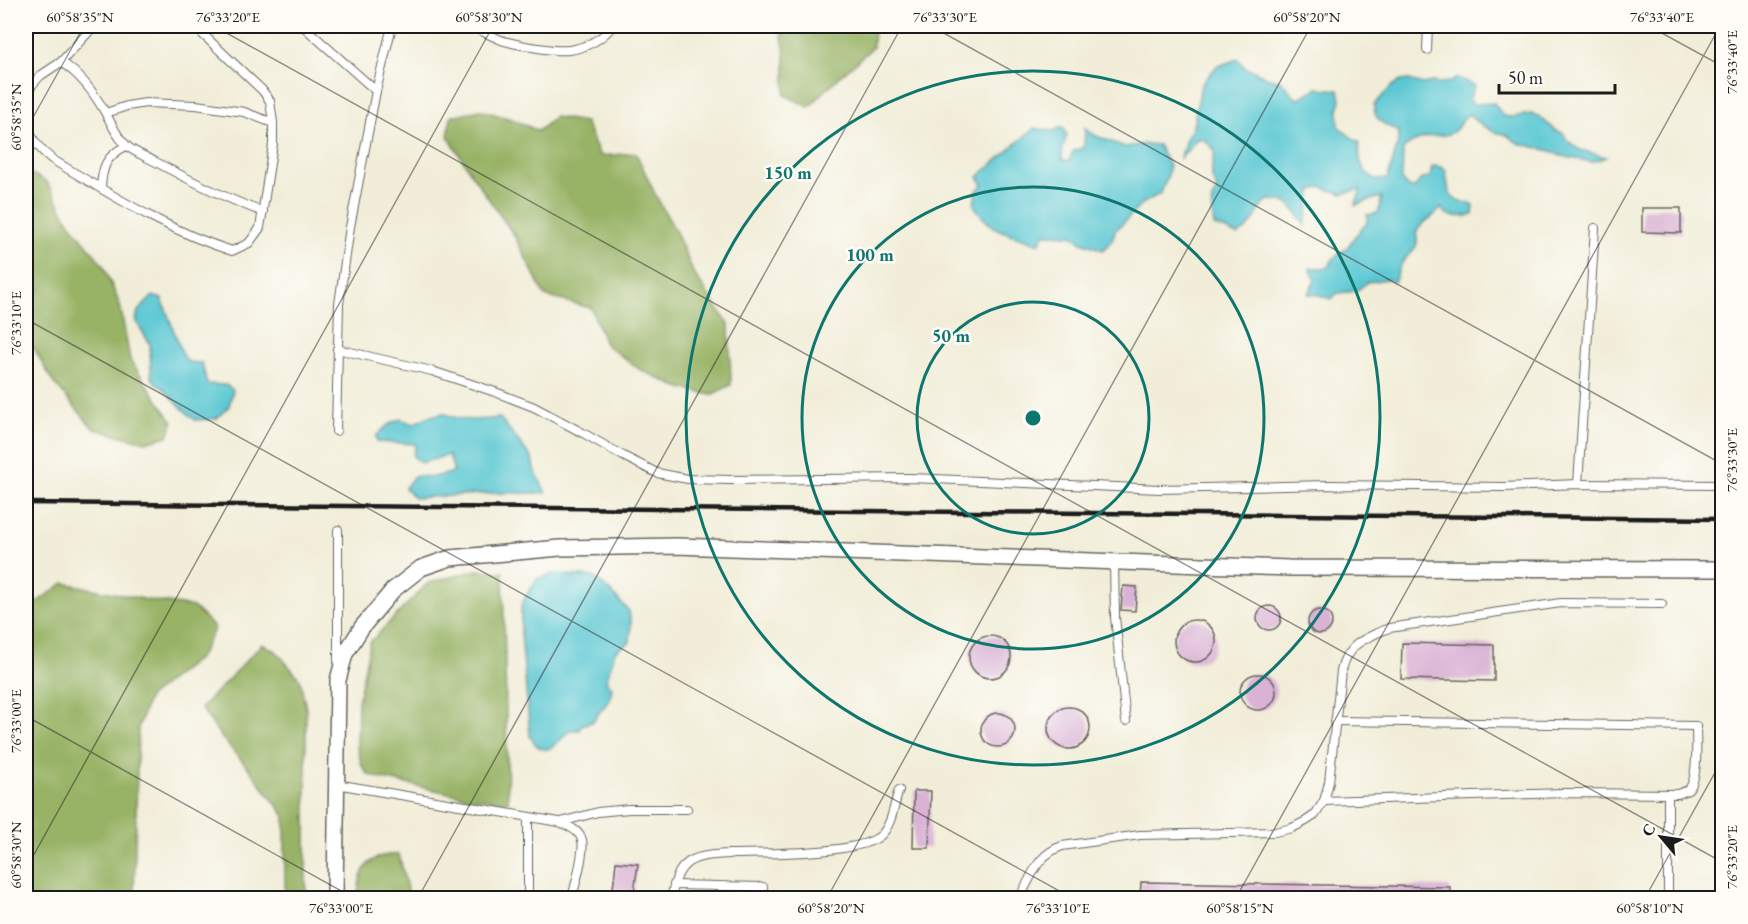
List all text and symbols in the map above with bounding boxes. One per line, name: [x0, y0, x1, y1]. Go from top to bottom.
text: 60°58'35"N: [46, 7, 114, 26]
text: 76°33'20"E: [196, 7, 261, 26]
text: 60°58'30"N: [455, 7, 523, 26]
text: 76°33'30"E: [913, 7, 978, 26]
text: 60°58'20"N: [1273, 7, 1341, 26]
text: 76°33'40"E: [1630, 7, 1695, 26]
text: 76°33'40"E: [1722, 29, 1741, 94]
scale bar: [1499, 57, 1614, 95]
text: 50 m: [1508, 66, 1543, 89]
text: 60°58'35"N: [6, 83, 25, 151]
text: 150 m: [764, 161, 812, 184]
text: 100 m: [846, 243, 894, 266]
text: 76°33'10"E: [6, 290, 25, 355]
text: 50 m: [932, 324, 970, 347]
centre of rings: [1023, 408, 1043, 428]
text: 76°33'30"E: [1722, 427, 1741, 492]
text: 76°33'00"E: [6, 688, 25, 753]
north arrow: [1631, 807, 1691, 867]
text: С: [1636, 820, 1660, 840]
text: 60°58'30"N: [6, 821, 25, 889]
text: 76°33'20"E: [1722, 824, 1741, 889]
text: 76°33'00"E: [309, 898, 374, 917]
text: 60°58'20"N: [797, 898, 865, 917]
text: 76°33'10"E: [1026, 898, 1091, 917]
text: 60°58'15"N: [1206, 898, 1274, 917]
text: 60°58'10"N: [1616, 898, 1684, 917]

